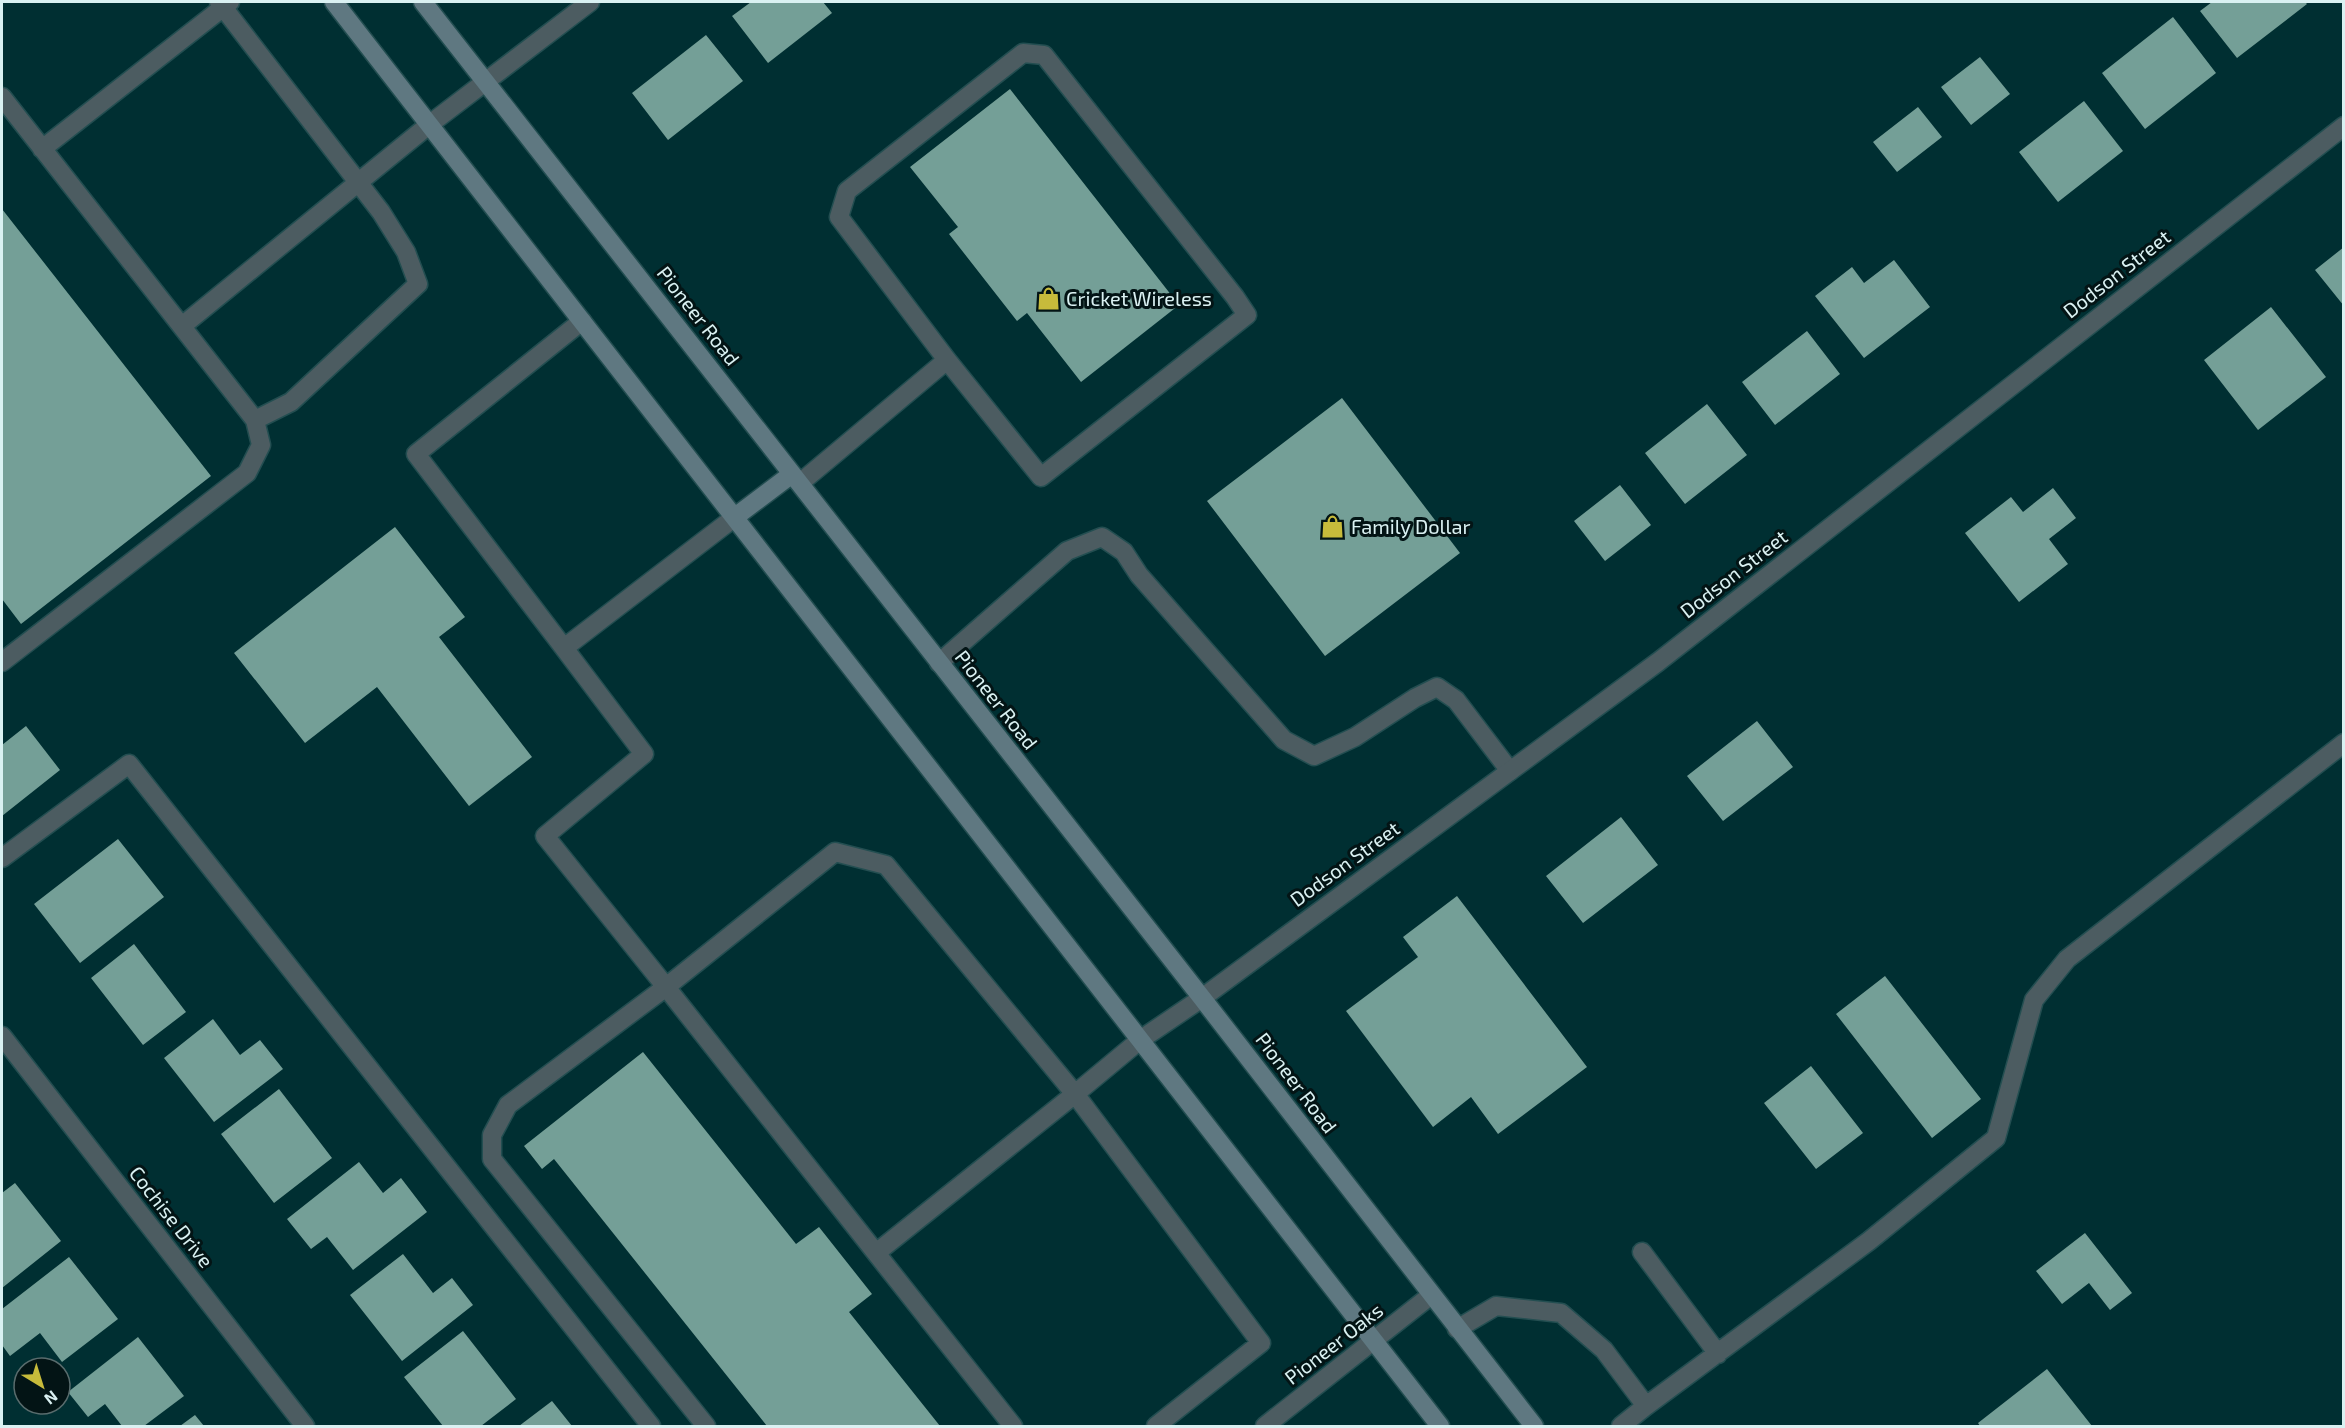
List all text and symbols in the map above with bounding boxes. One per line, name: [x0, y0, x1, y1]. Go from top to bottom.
street label: Dodson Street: [2058, 224, 2175, 322]
street label: Pioneer Road: [653, 261, 745, 370]
shop icon: Cricket Wireless: [1035, 286, 1061, 312]
place label: Cricket Wireless: [1066, 286, 1212, 310]
shop icon: Family Dollar: [1320, 514, 1346, 540]
place label: Family Dollar: [1351, 514, 1470, 538]
street label: Dodson Street: [1675, 524, 1792, 622]
street label: Pioneer Road: [951, 645, 1043, 754]
street label: Dodson Street: [1285, 815, 1404, 911]
street label: Pioneer Road: [1251, 1028, 1342, 1137]
street label: Cochise Drive: [125, 1161, 219, 1272]
street label: Pioneer Oaks: [1280, 1297, 1387, 1389]
north arrow: [12, 1356, 72, 1416]
text: N: [41, 1387, 62, 1409]

